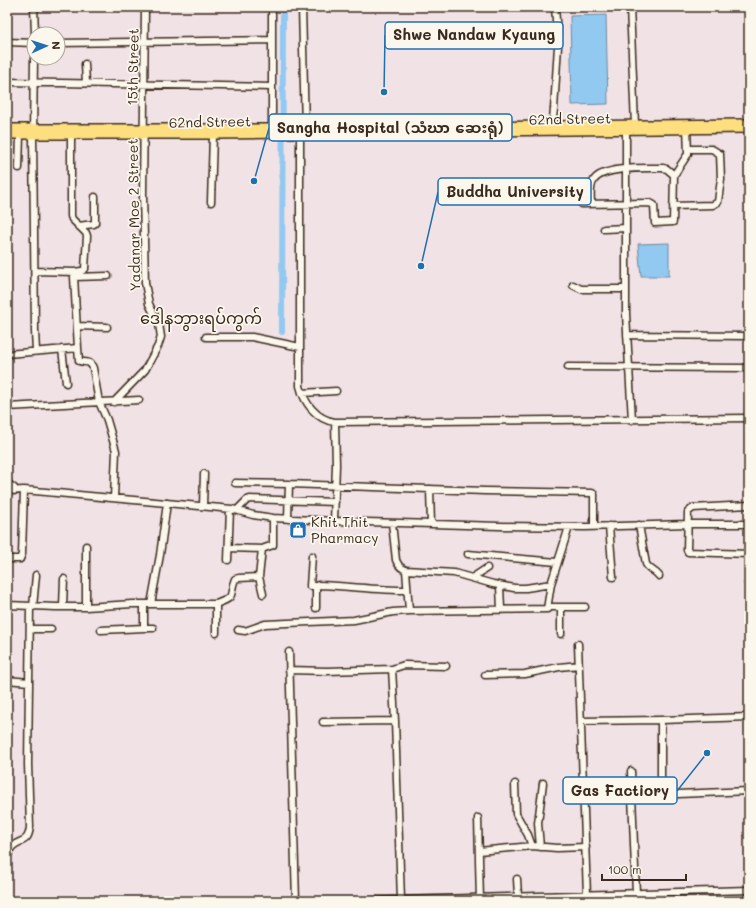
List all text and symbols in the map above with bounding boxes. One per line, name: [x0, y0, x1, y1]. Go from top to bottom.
callout: Shwe Nandaw Kyaung: [385, 22, 563, 49]
text: Shwe Nandaw Kyaung: [393, 24, 555, 44]
north arrow: [26, 26, 66, 66]
street label: 15th Street: [122, 28, 143, 106]
text: N: [49, 41, 64, 50]
street label: 62nd Street: [529, 108, 611, 129]
street label: 62nd Street: [169, 111, 251, 132]
callout: Sangha Hospital (သံဃာ ဆေးရုံ): [269, 114, 512, 141]
text: Sangha Hospital (သံဃာ ဆေးရုံ): [277, 117, 503, 140]
street label: Yadanar Moe 2 Street: [123, 138, 144, 292]
callout: Buddha University: [438, 178, 591, 205]
text: Buddha University: [446, 181, 584, 201]
district label: ဒေါနဘွားရပ်ကွက်: [140, 307, 262, 332]
place label: Khit Thit Pharmacy: [311, 512, 379, 547]
shop icon: Khit Thit Pharmacy: [288, 520, 308, 540]
callout: Gas Factiory: [563, 777, 677, 804]
text: Gas Factiory: [571, 780, 669, 800]
scale bar: [602, 856, 686, 882]
text: 100 m: [608, 861, 642, 877]

